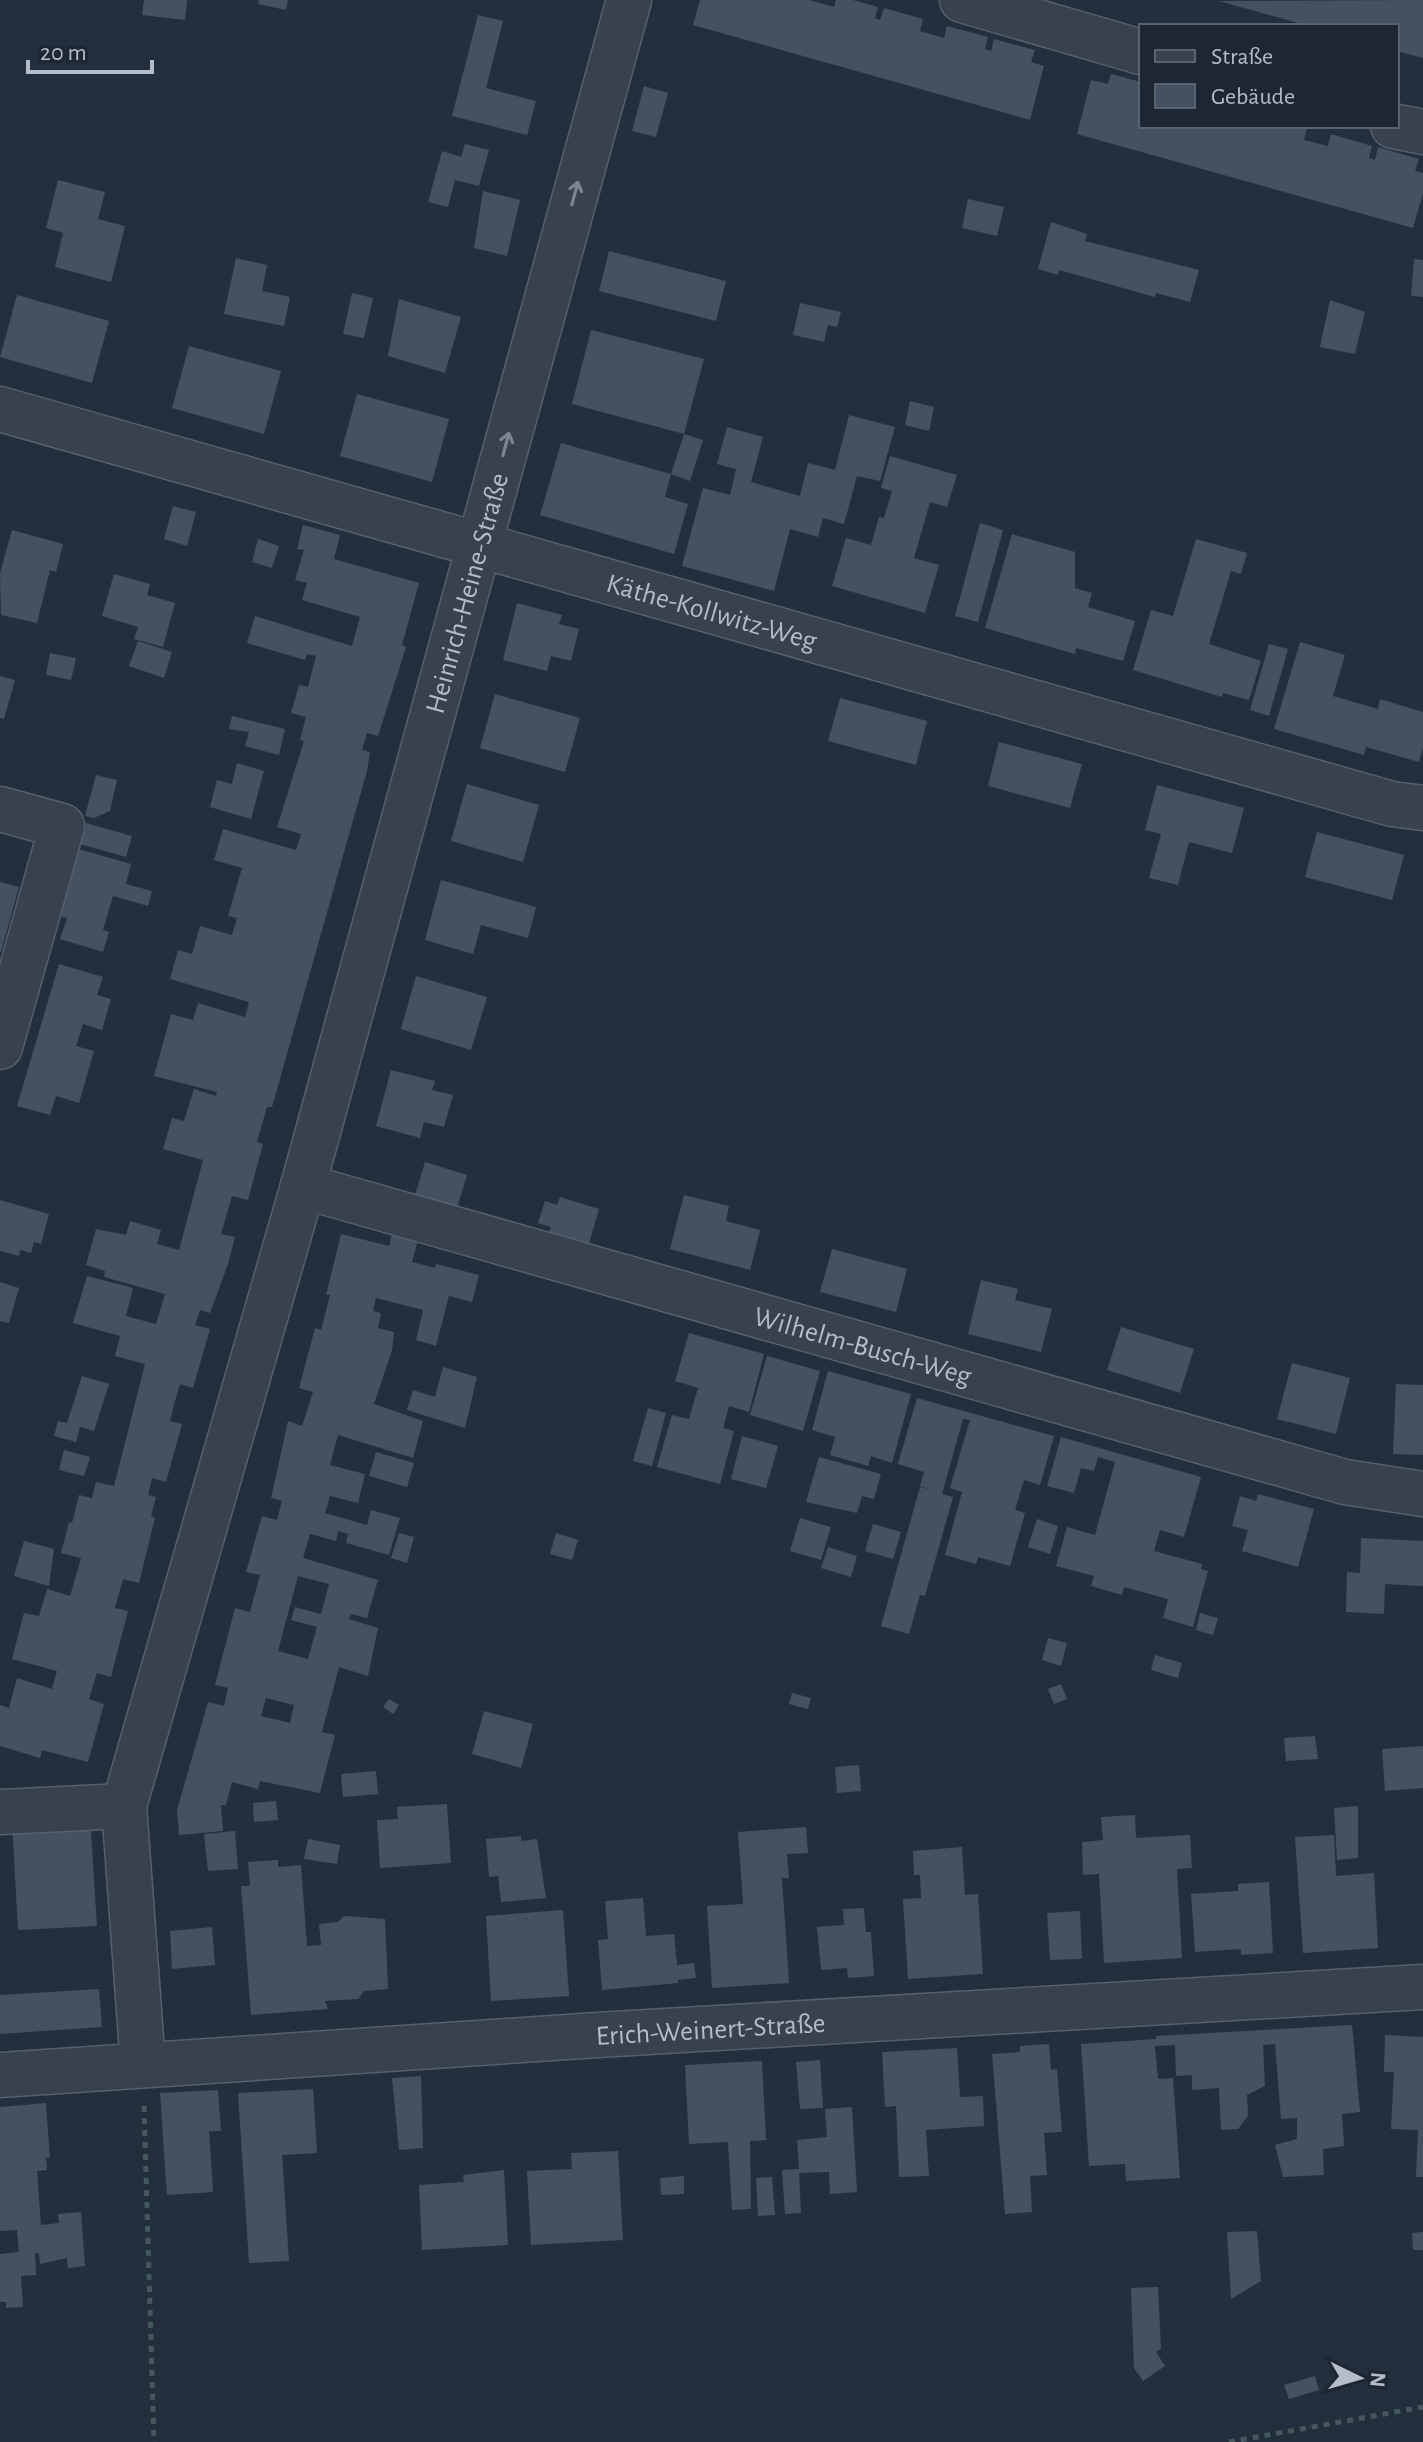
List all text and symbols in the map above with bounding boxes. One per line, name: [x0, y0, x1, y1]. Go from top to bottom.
scale bar: [28, 24, 152, 74]
legend: [1139, 24, 1399, 128]
text: 20 m: [40, 41, 87, 65]
text: Straße: [1211, 45, 1273, 69]
text: Gebäude: [1211, 85, 1295, 109]
one-way arrow: [569, 180, 584, 206]
one-way arrow: [500, 431, 515, 457]
street label: Heinrich-Heine-Straße: [422, 470, 514, 717]
street label: Käthe-Kollwitz-Weg: [603, 570, 820, 656]
street label: Wilhelm-Busch-Weg: [750, 1303, 975, 1391]
street label: Erich-Weinert-Straße: [595, 2010, 826, 2051]
north arrow: [1319, 2338, 1399, 2418]
text: N: [1366, 2371, 1390, 2388]

